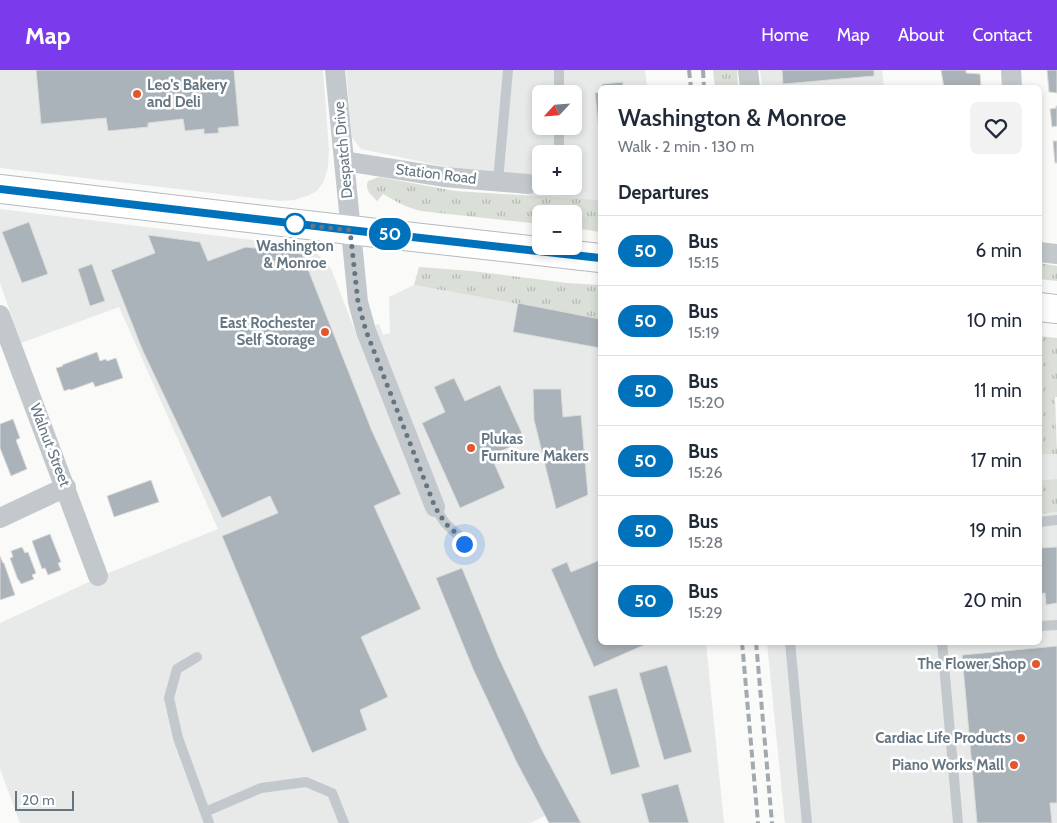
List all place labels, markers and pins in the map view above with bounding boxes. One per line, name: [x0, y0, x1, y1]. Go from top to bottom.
place label: Leo's Bakery and Deli: [147, 76, 228, 111]
marker: Leo's Bakery and Deli: [131, 88, 143, 100]
marker: Washington & Monroe: [284, 213, 306, 235]
place label: Washington & Monroe: [256, 237, 334, 272]
place label: East Rochester Self Storage: [219, 314, 315, 349]
marker: East Rochester Self Storage: [319, 326, 331, 338]
place label: Plukas Furniture Makers: [481, 430, 589, 465]
marker: Plukas Furniture Makers: [465, 442, 477, 454]
place label: The Flower Shop: [917, 655, 1026, 673]
marker: The Flower Shop: [1030, 658, 1042, 670]
place label: Cardiac Life Products: [875, 729, 1011, 747]
marker: Cardiac Life Products: [1015, 732, 1027, 744]
place label: Piano Works Mall: [892, 756, 1004, 774]
marker: Piano Works Mall: [1008, 759, 1020, 771]

